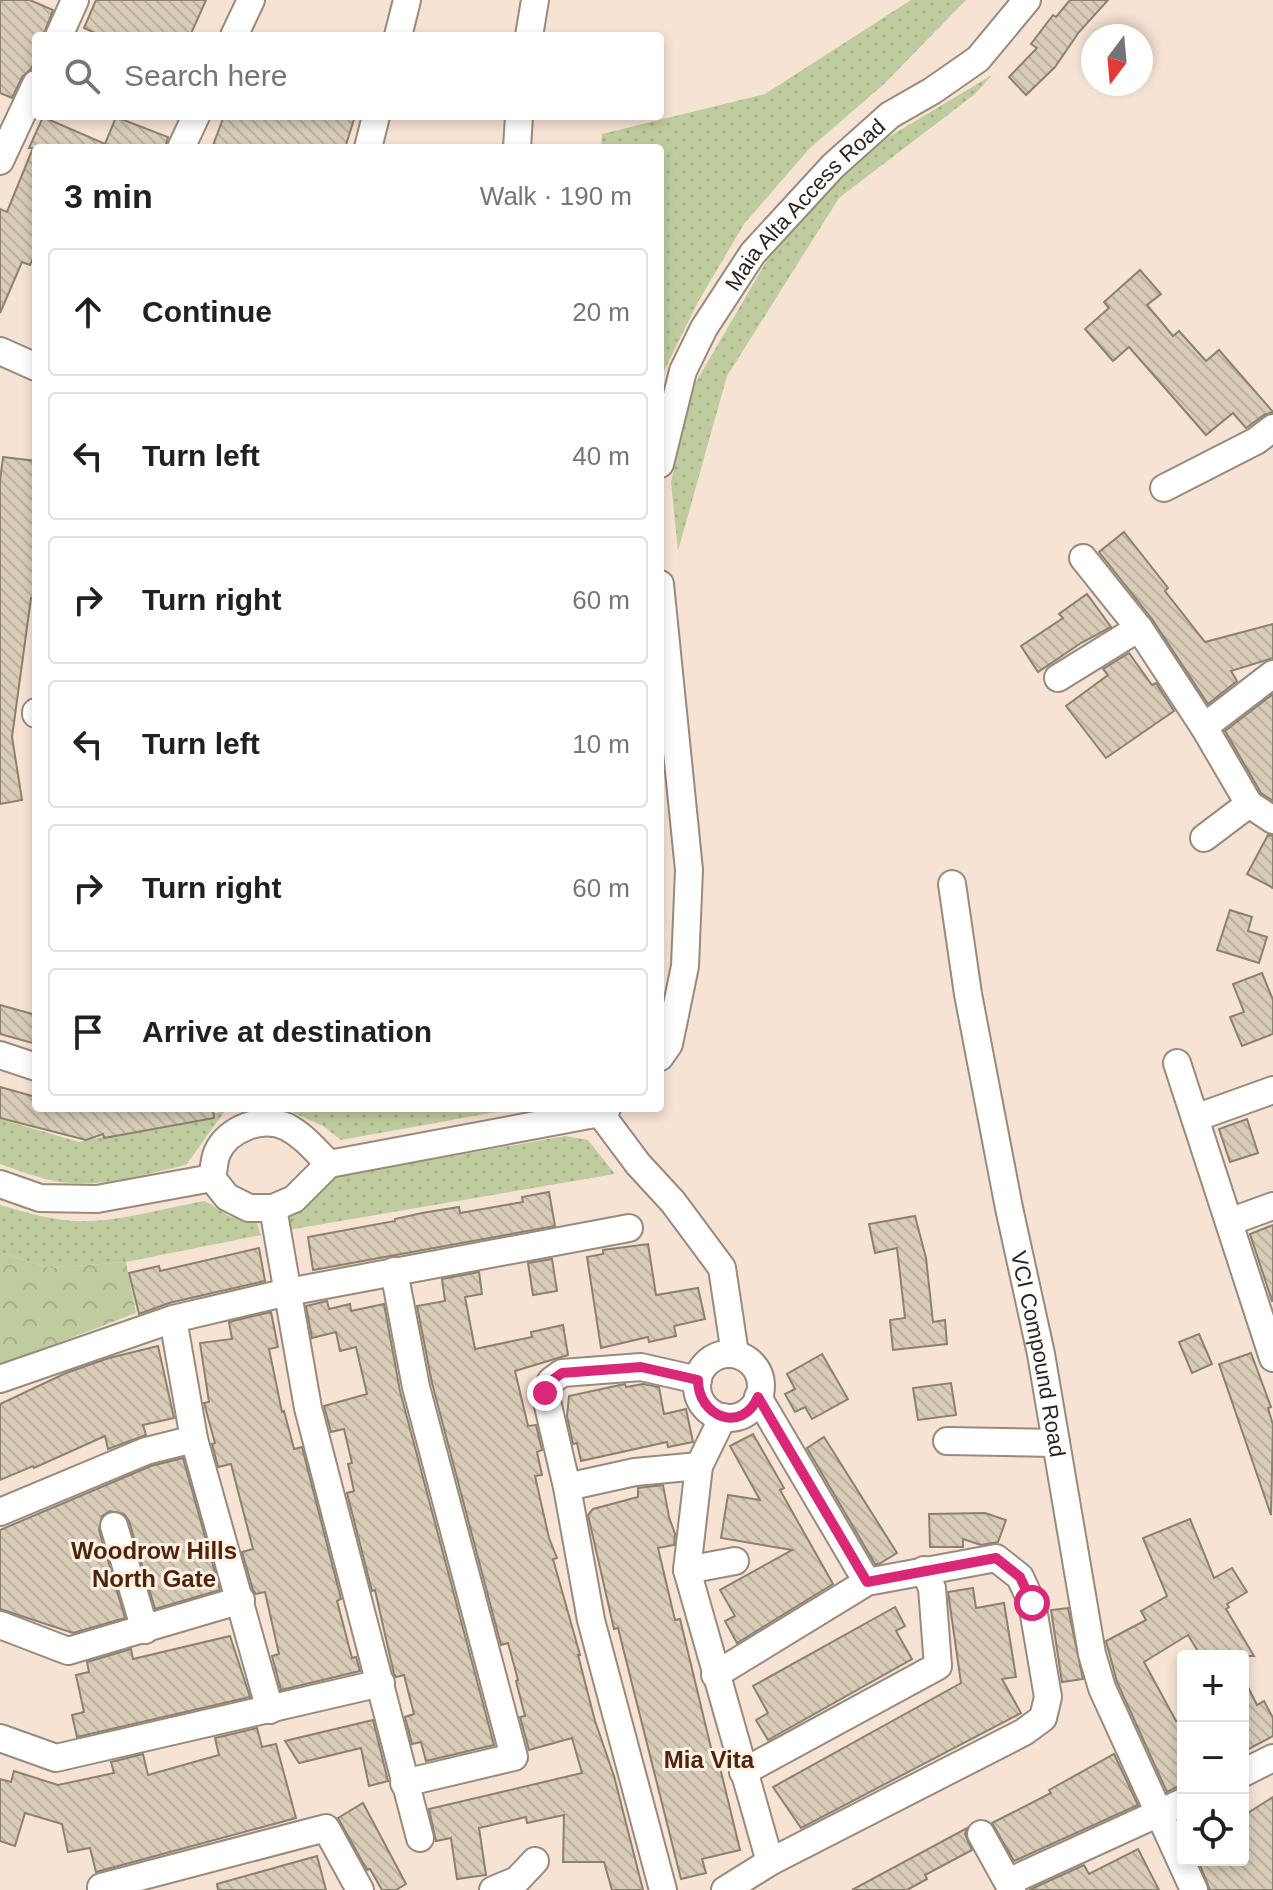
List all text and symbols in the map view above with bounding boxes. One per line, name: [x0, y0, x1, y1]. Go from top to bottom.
north arrow: [1081, 24, 1153, 96]
search box: [32, 32, 664, 120]
icon: search: [60, 54, 104, 98]
text: Search here: [124, 59, 287, 92]
street label: Maia Alta Access Road: [720, 114, 890, 295]
text: 3 min: [64, 177, 153, 215]
text: Walk · 190 m: [480, 181, 632, 211]
icon: ahead: [66, 290, 110, 334]
text: Continue: [142, 295, 272, 328]
text: 20 m: [572, 297, 630, 327]
icon: left: [66, 434, 110, 478]
text: Turn left: [142, 439, 260, 472]
text: 40 m: [572, 441, 630, 471]
icon: right: [66, 578, 110, 622]
text: Turn right: [142, 583, 281, 616]
text: 60 m: [572, 585, 630, 615]
icon: left: [66, 722, 110, 766]
text: Turn left: [142, 727, 260, 760]
text: 10 m: [572, 729, 630, 759]
icon: right: [66, 866, 110, 910]
text: Turn right: [142, 871, 281, 904]
text: 60 m: [572, 873, 630, 903]
icon: arrive: [66, 1010, 110, 1054]
text: Arrive at destination: [142, 1015, 432, 1048]
street label: VCI Compound Road: [1006, 1249, 1070, 1459]
route end: [527, 1375, 563, 1411]
district label: Woodrow Hills North Gate: [71, 1537, 237, 1592]
route start: [1014, 1585, 1050, 1621]
map controls: [1177, 1650, 1249, 1866]
button: +: [1177, 1650, 1249, 1722]
button: −: [1177, 1722, 1249, 1794]
district label: Mia Vita: [664, 1746, 755, 1773]
button: locate: [1177, 1794, 1249, 1866]

